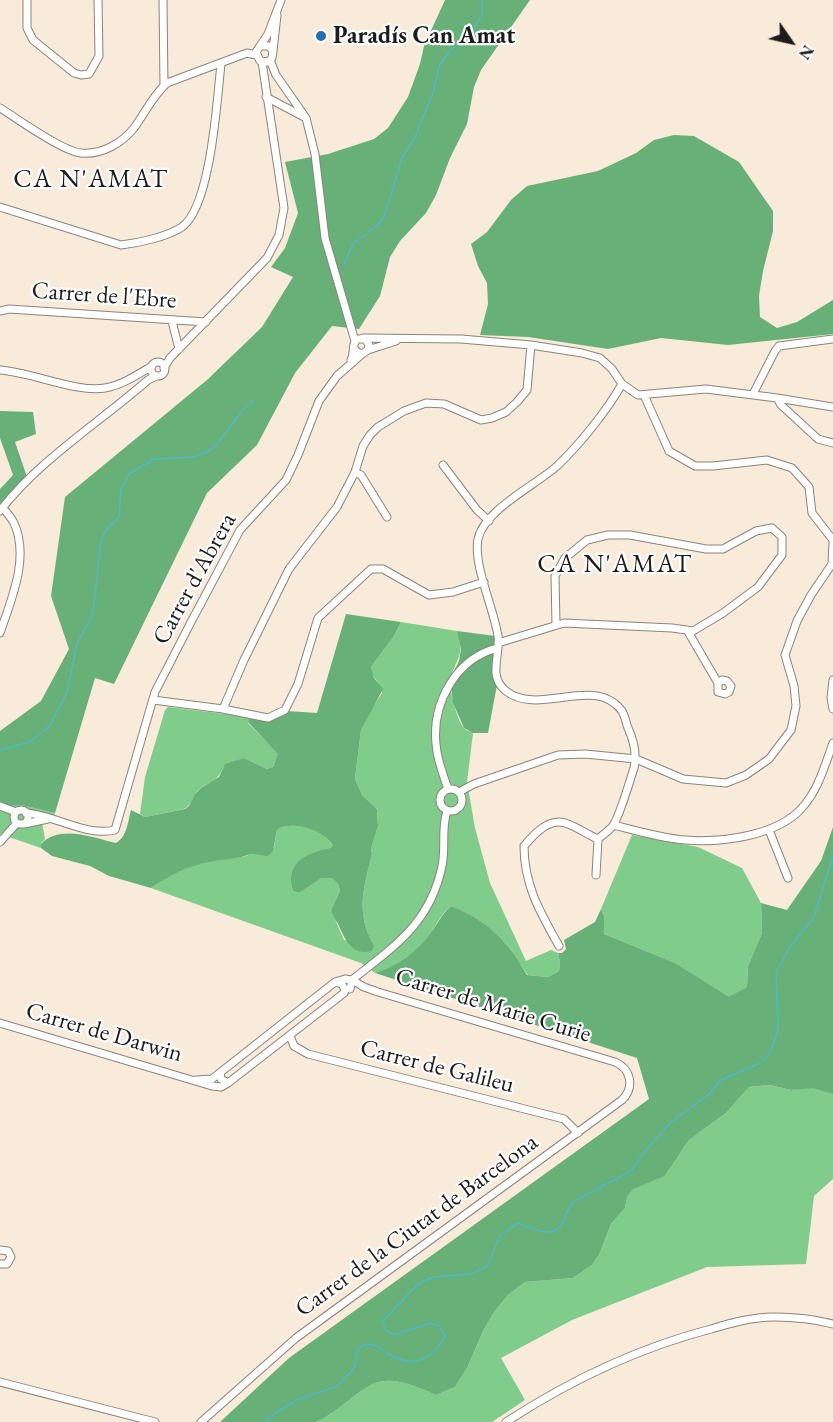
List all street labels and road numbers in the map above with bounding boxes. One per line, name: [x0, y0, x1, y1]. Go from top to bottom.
street label: Carrer de l'Ebre: [31, 277, 177, 315]
street label: Carrer d'Abrera: [147, 508, 243, 650]
street label: Carrer de Marie Curie: [392, 963, 594, 1049]
street label: Carrer de Darwin: [22, 997, 186, 1069]
street label: Carrer de Galileu: [357, 1034, 517, 1100]
street label: Carrer de la Ciutat de Barcelona: [290, 1128, 544, 1324]

